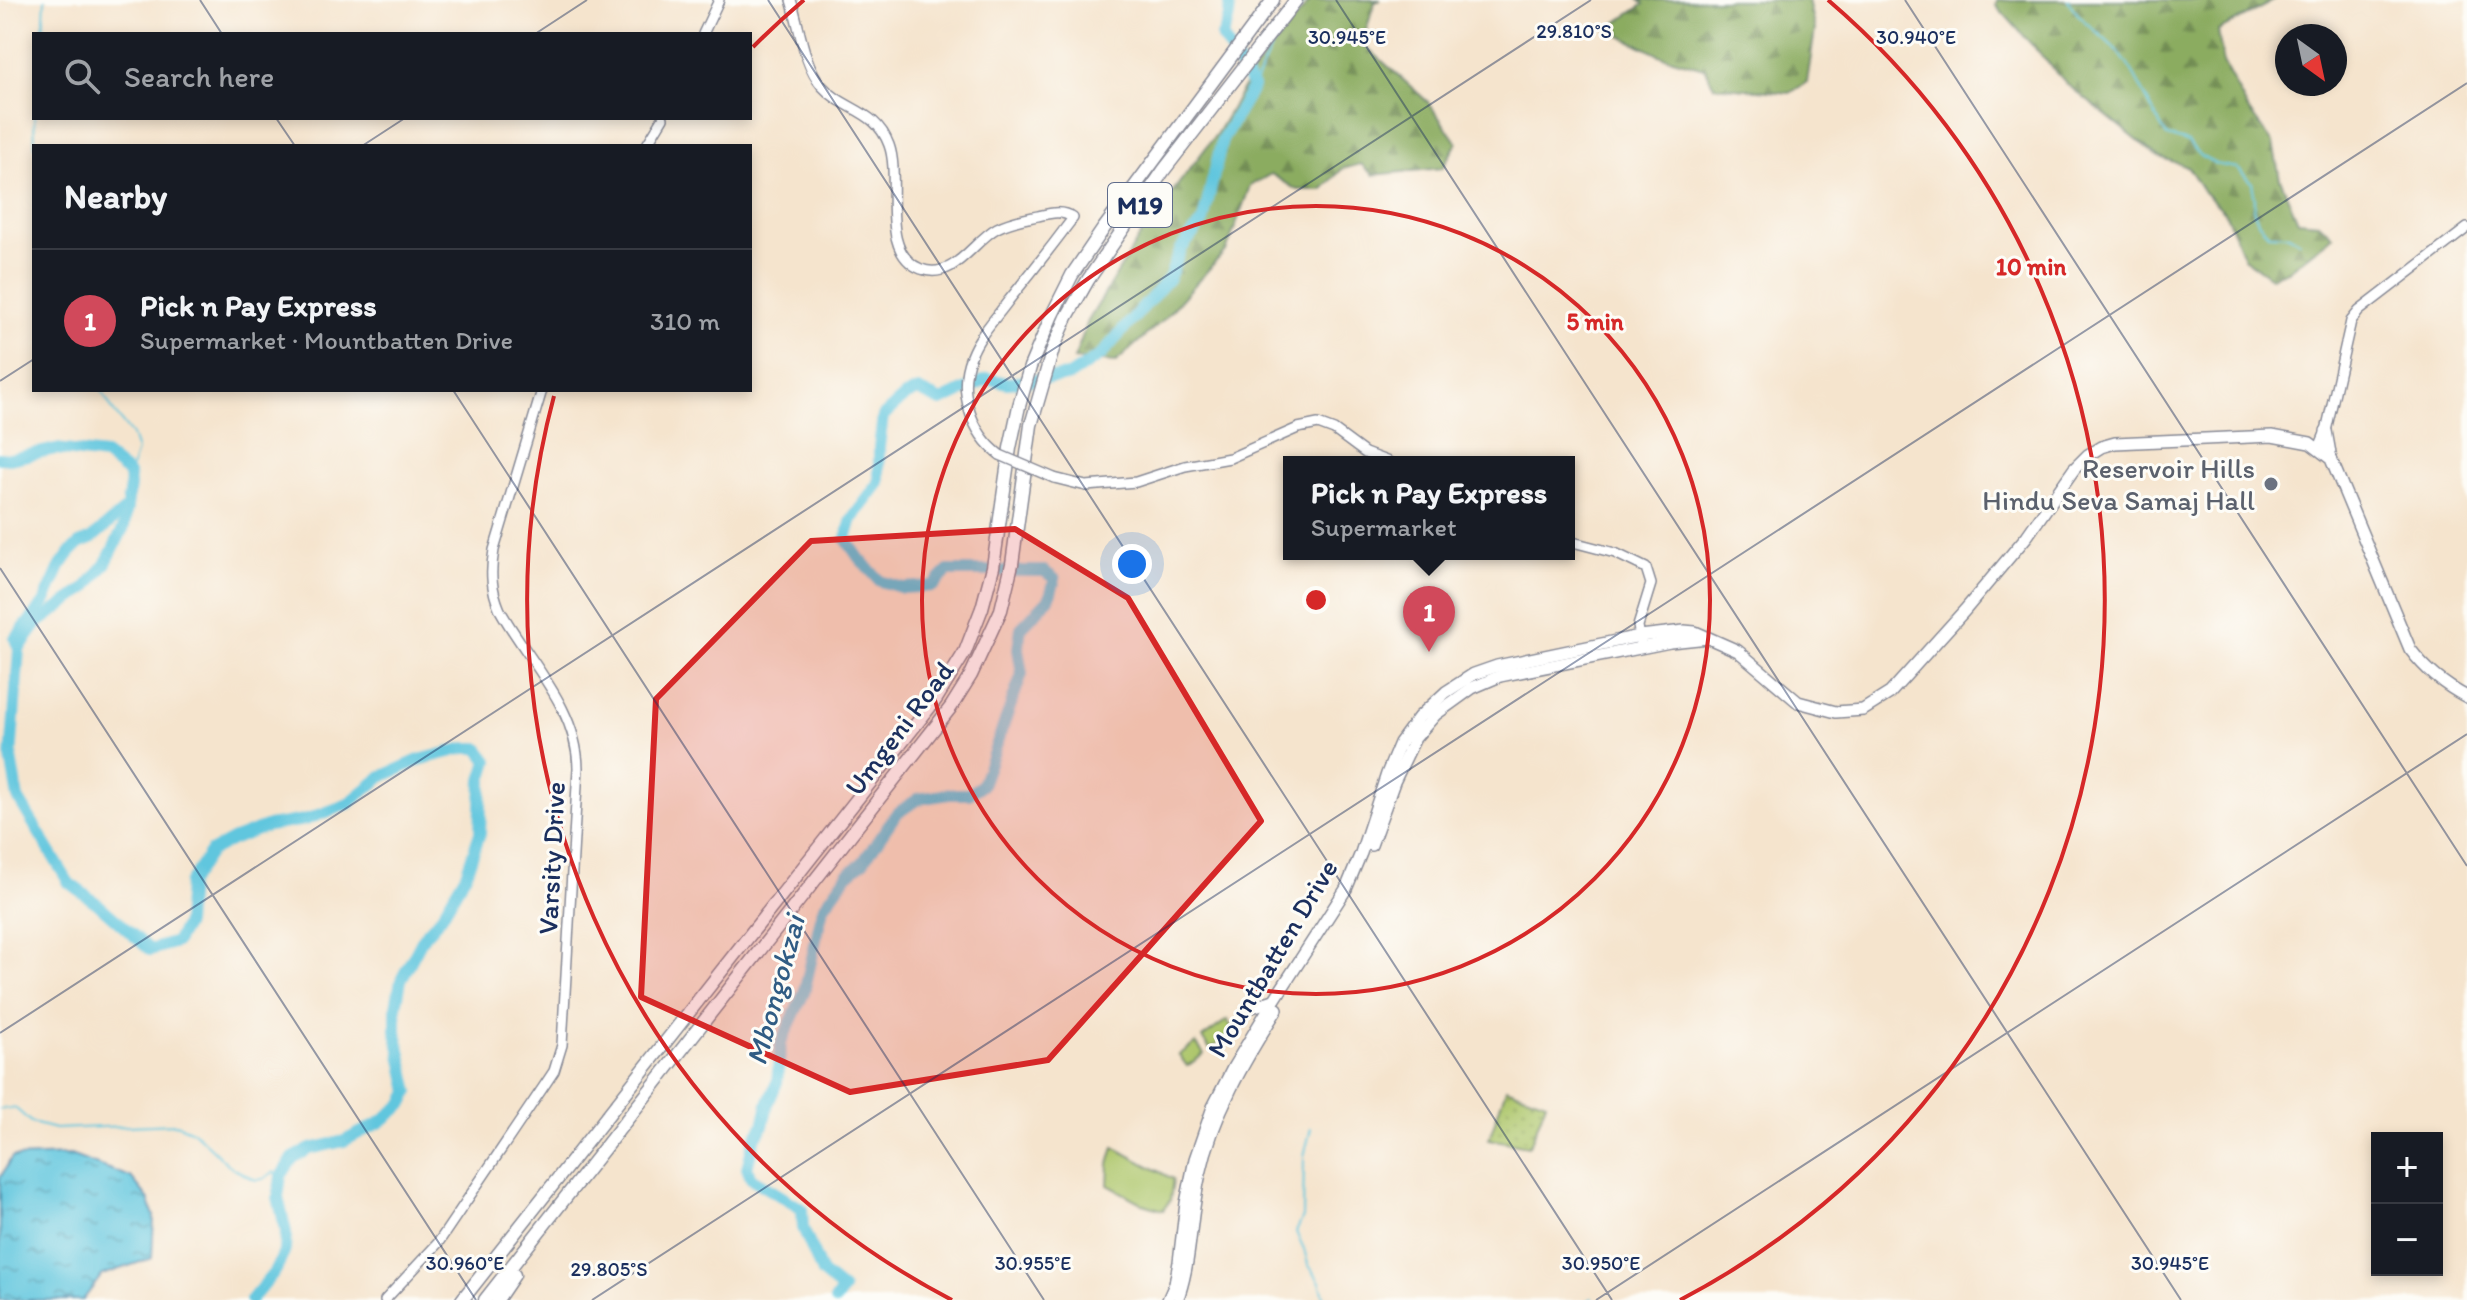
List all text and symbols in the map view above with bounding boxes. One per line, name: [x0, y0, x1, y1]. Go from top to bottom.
text: 29.810°S: [1536, 19, 1612, 43]
north arrow: [2275, 24, 2347, 96]
text: 30.945°E: [1308, 25, 1386, 49]
text: 30.940°E: [1876, 25, 1956, 49]
search box: [32, 32, 752, 120]
icon: search: [60, 54, 104, 98]
text: Search here: [124, 58, 274, 95]
text: Nearby: [64, 176, 167, 217]
road number: M19: [1108, 183, 1172, 227]
text: 10 min: [1996, 252, 2066, 281]
text: Pick n Pay Express: [140, 287, 377, 324]
text: 1: [84, 305, 96, 337]
text: 310 m: [650, 305, 720, 337]
text: 5 min: [1566, 307, 1624, 336]
text: Supermarket · Mountbatten Drive: [140, 324, 513, 356]
place label: Reservoir Hills Hindu Seva Samaj Hall: [1982, 451, 2255, 517]
popup: [1283, 456, 1575, 560]
text: Pick n Pay Express: [1311, 474, 1547, 511]
marker: Reservoir Hills Hindu Seva Samaj Hall: [2262, 475, 2280, 493]
text: Supermarket: [1311, 511, 1457, 543]
your location: [1112, 544, 1152, 584]
centre of rings: [1302, 586, 1330, 614]
pin: 1: [1403, 586, 1455, 652]
street label: Umgeni Road: [837, 653, 961, 802]
street label: Varsity Drive: [530, 781, 572, 935]
street label: Mountbatten Drive: [1199, 853, 1345, 1063]
water label: Mbongokzai: [737, 908, 814, 1069]
map controls: [2371, 1132, 2443, 1276]
button: +: [2371, 1132, 2443, 1204]
button: −: [2371, 1204, 2443, 1276]
text: 30.960°E: [426, 1251, 504, 1275]
text: 30.955°E: [995, 1251, 1071, 1275]
text: 30.950°E: [1562, 1251, 1640, 1275]
text: 30.945°E: [2131, 1251, 2209, 1275]
text: 29.805°S: [571, 1257, 647, 1281]

